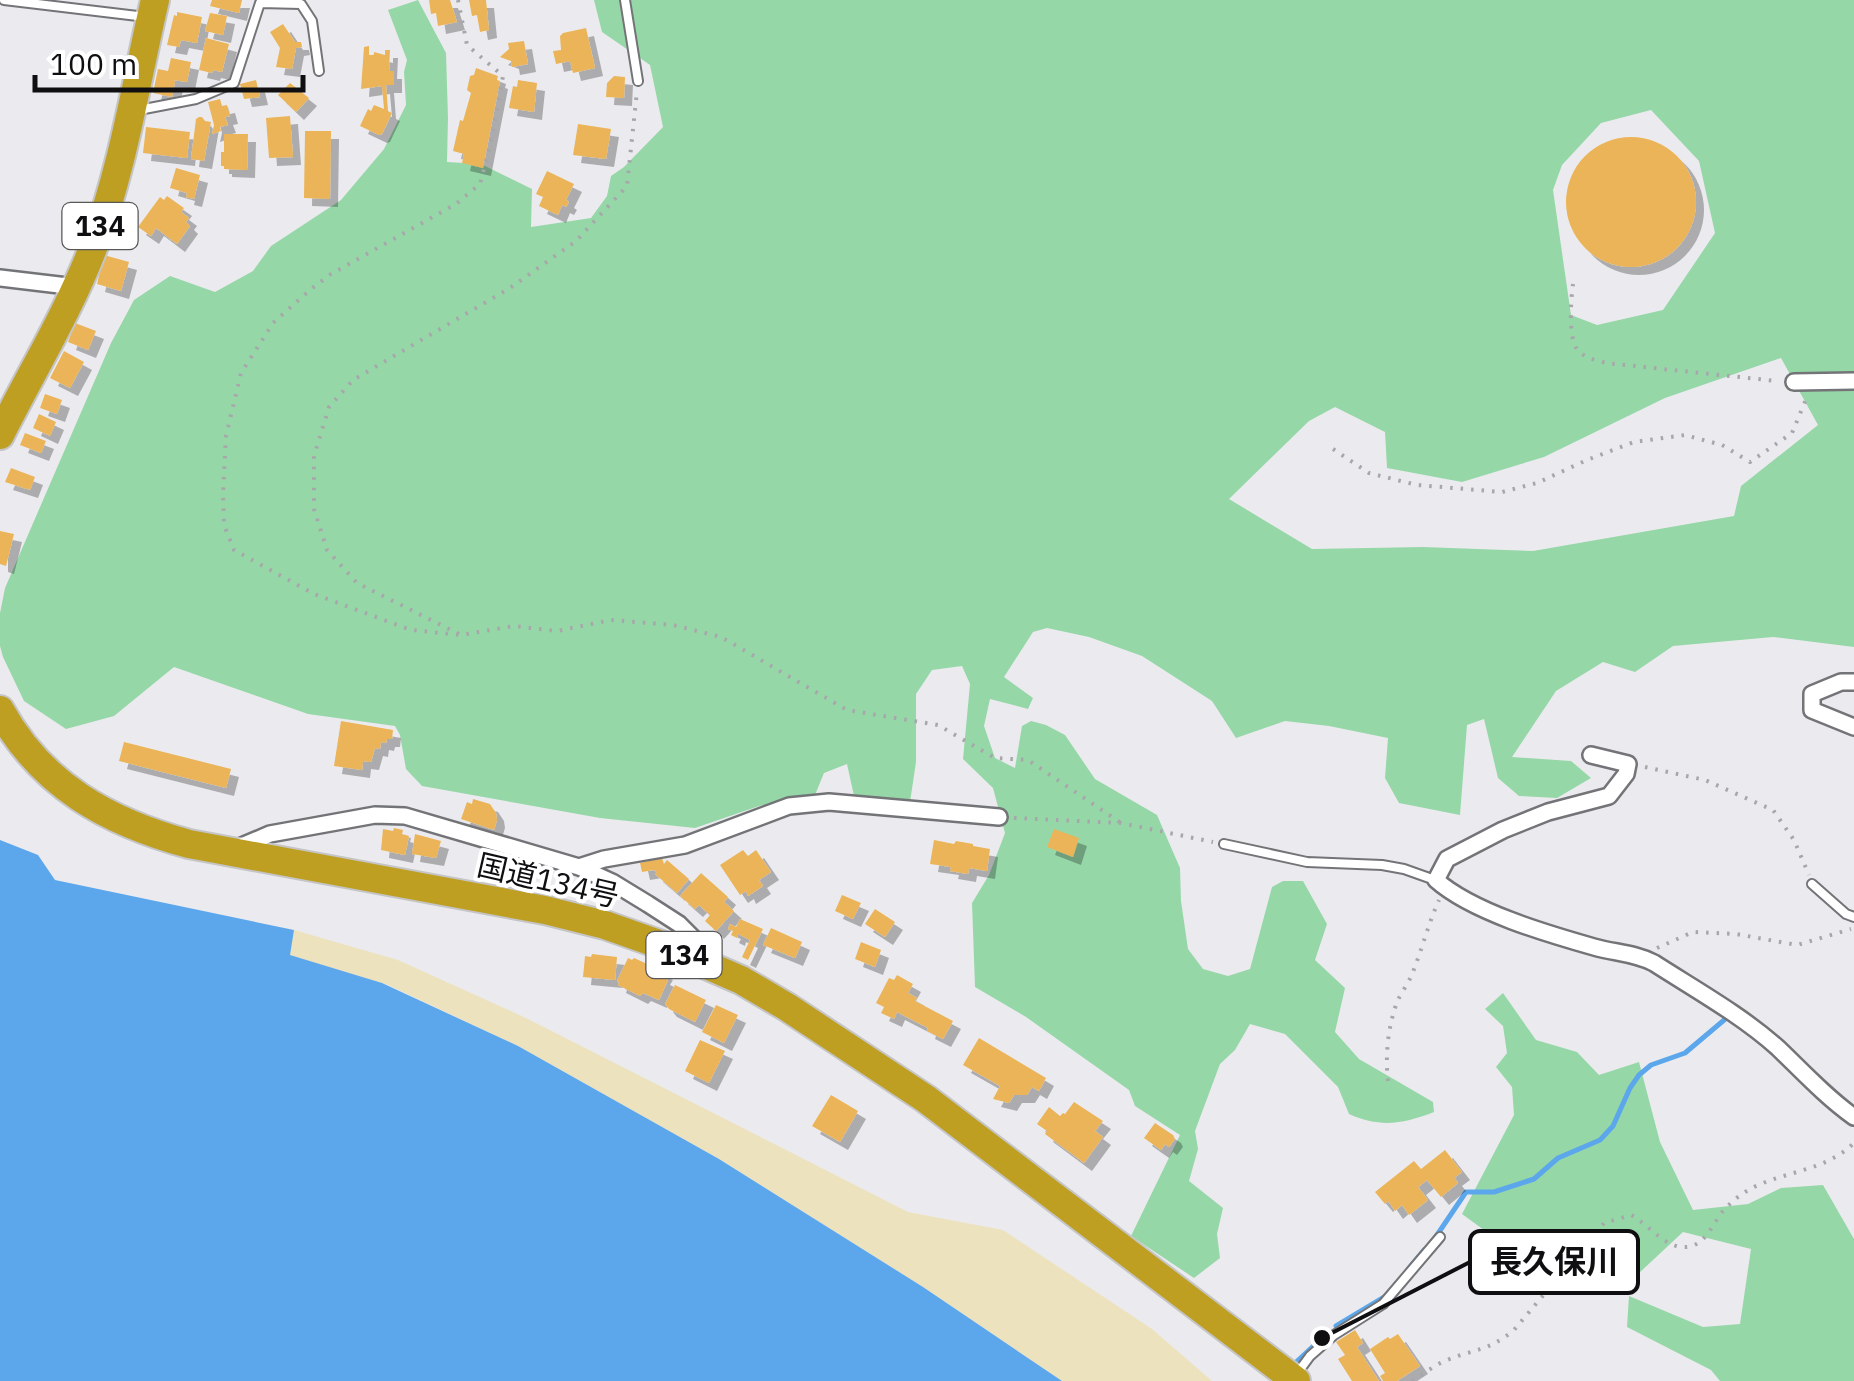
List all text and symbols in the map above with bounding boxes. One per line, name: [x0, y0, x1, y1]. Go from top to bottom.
scale bar: [35, 30, 302, 92]
text: 100 m: [50, 44, 137, 83]
road number: 134: [62, 203, 138, 249]
street label: 国道134号: [474, 844, 623, 915]
road number: 134: [646, 932, 722, 978]
callout: 長久保川: [1470, 1231, 1638, 1293]
text: 長久保川: [1490, 1240, 1618, 1282]

